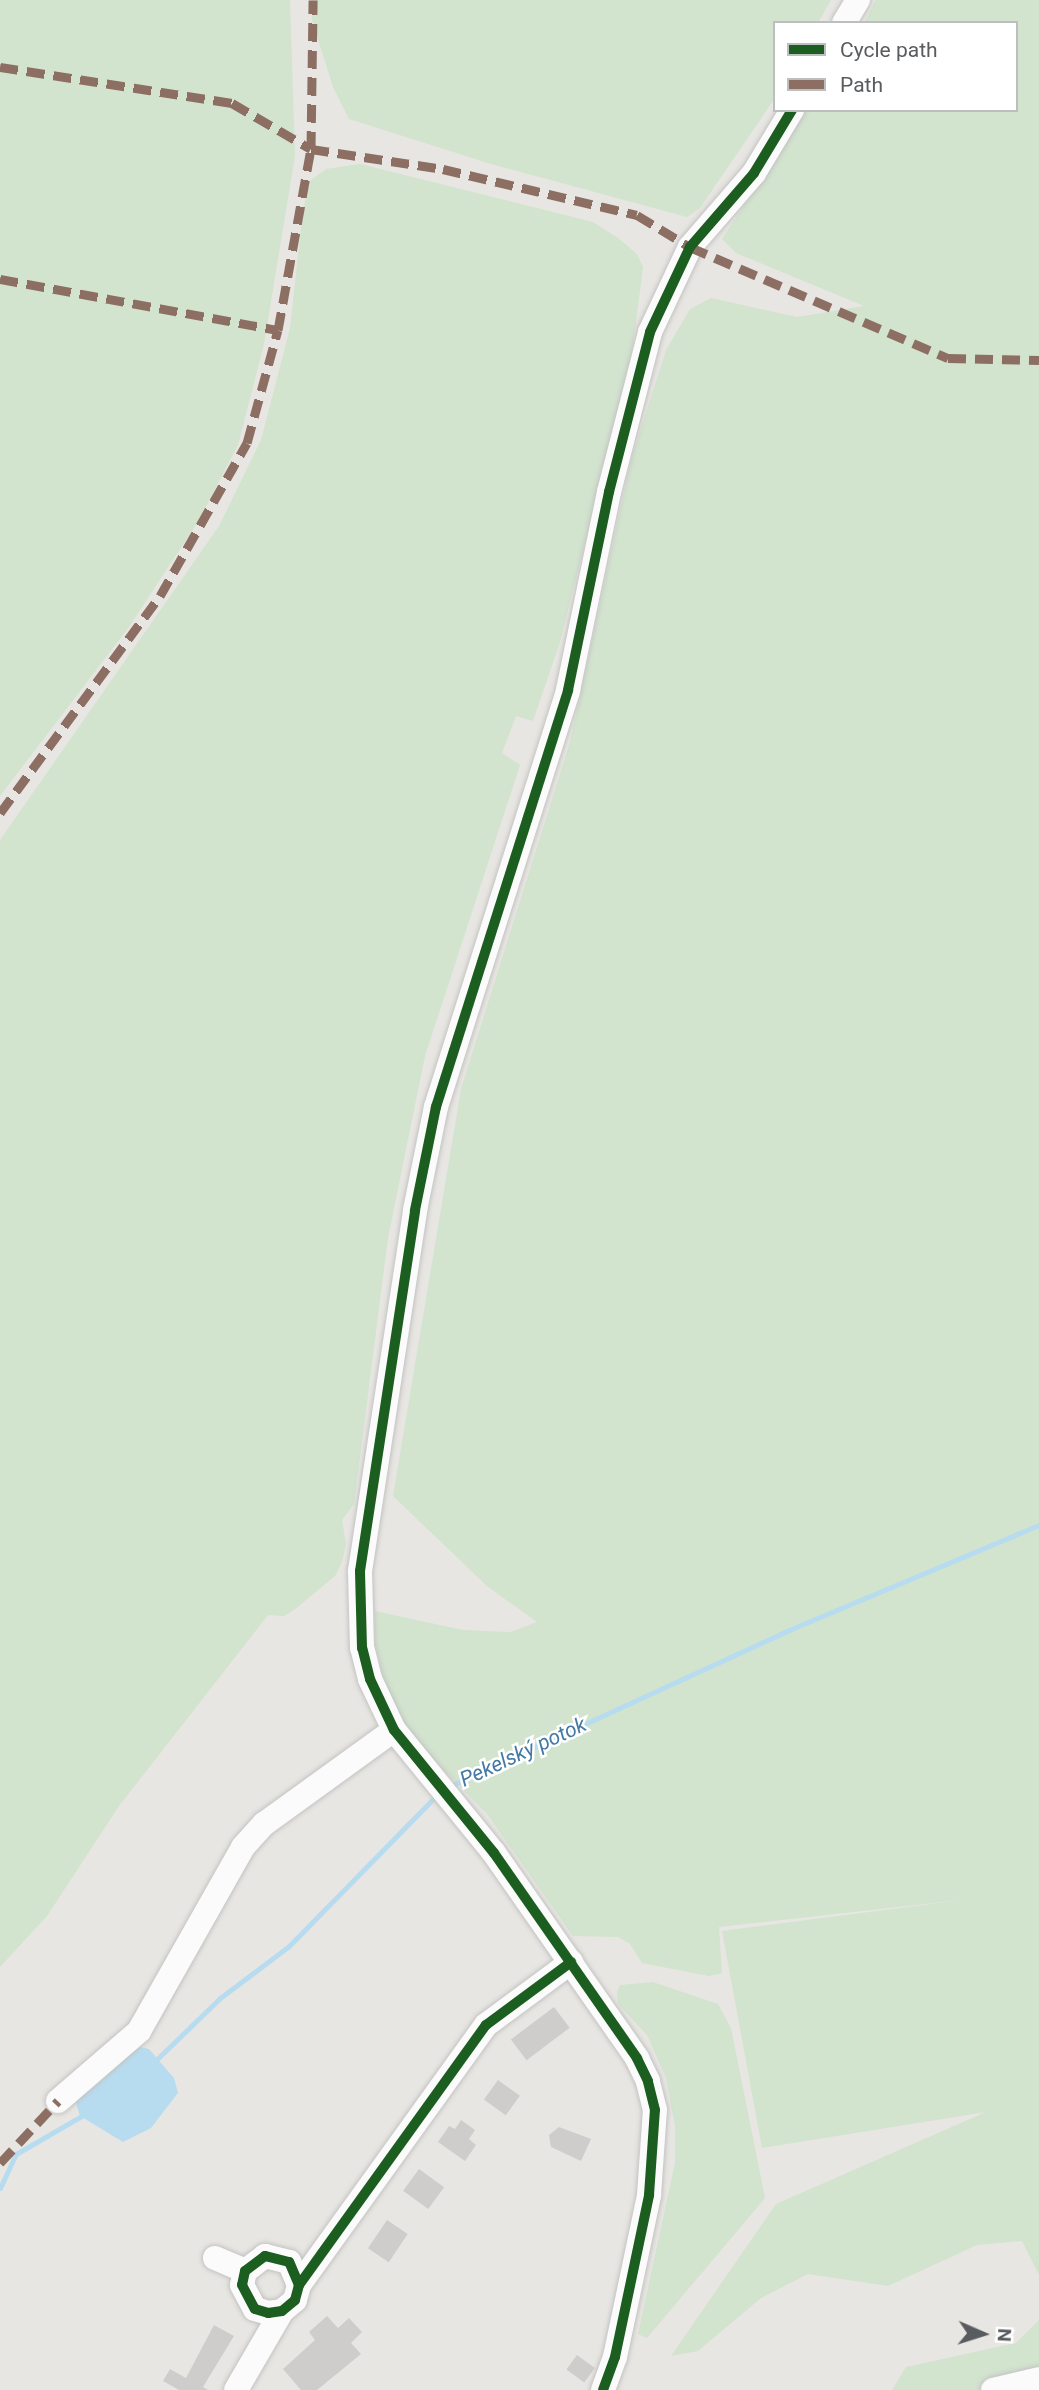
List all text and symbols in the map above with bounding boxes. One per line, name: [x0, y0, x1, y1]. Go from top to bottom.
legend: [773, 21, 1018, 112]
text: Cycle path: [840, 38, 938, 62]
text: Path: [840, 73, 883, 97]
water label: Pekelský potok: [456, 1712, 590, 1792]
north arrow: [948, 2299, 1018, 2369]
text: N: [993, 2328, 1016, 2342]

